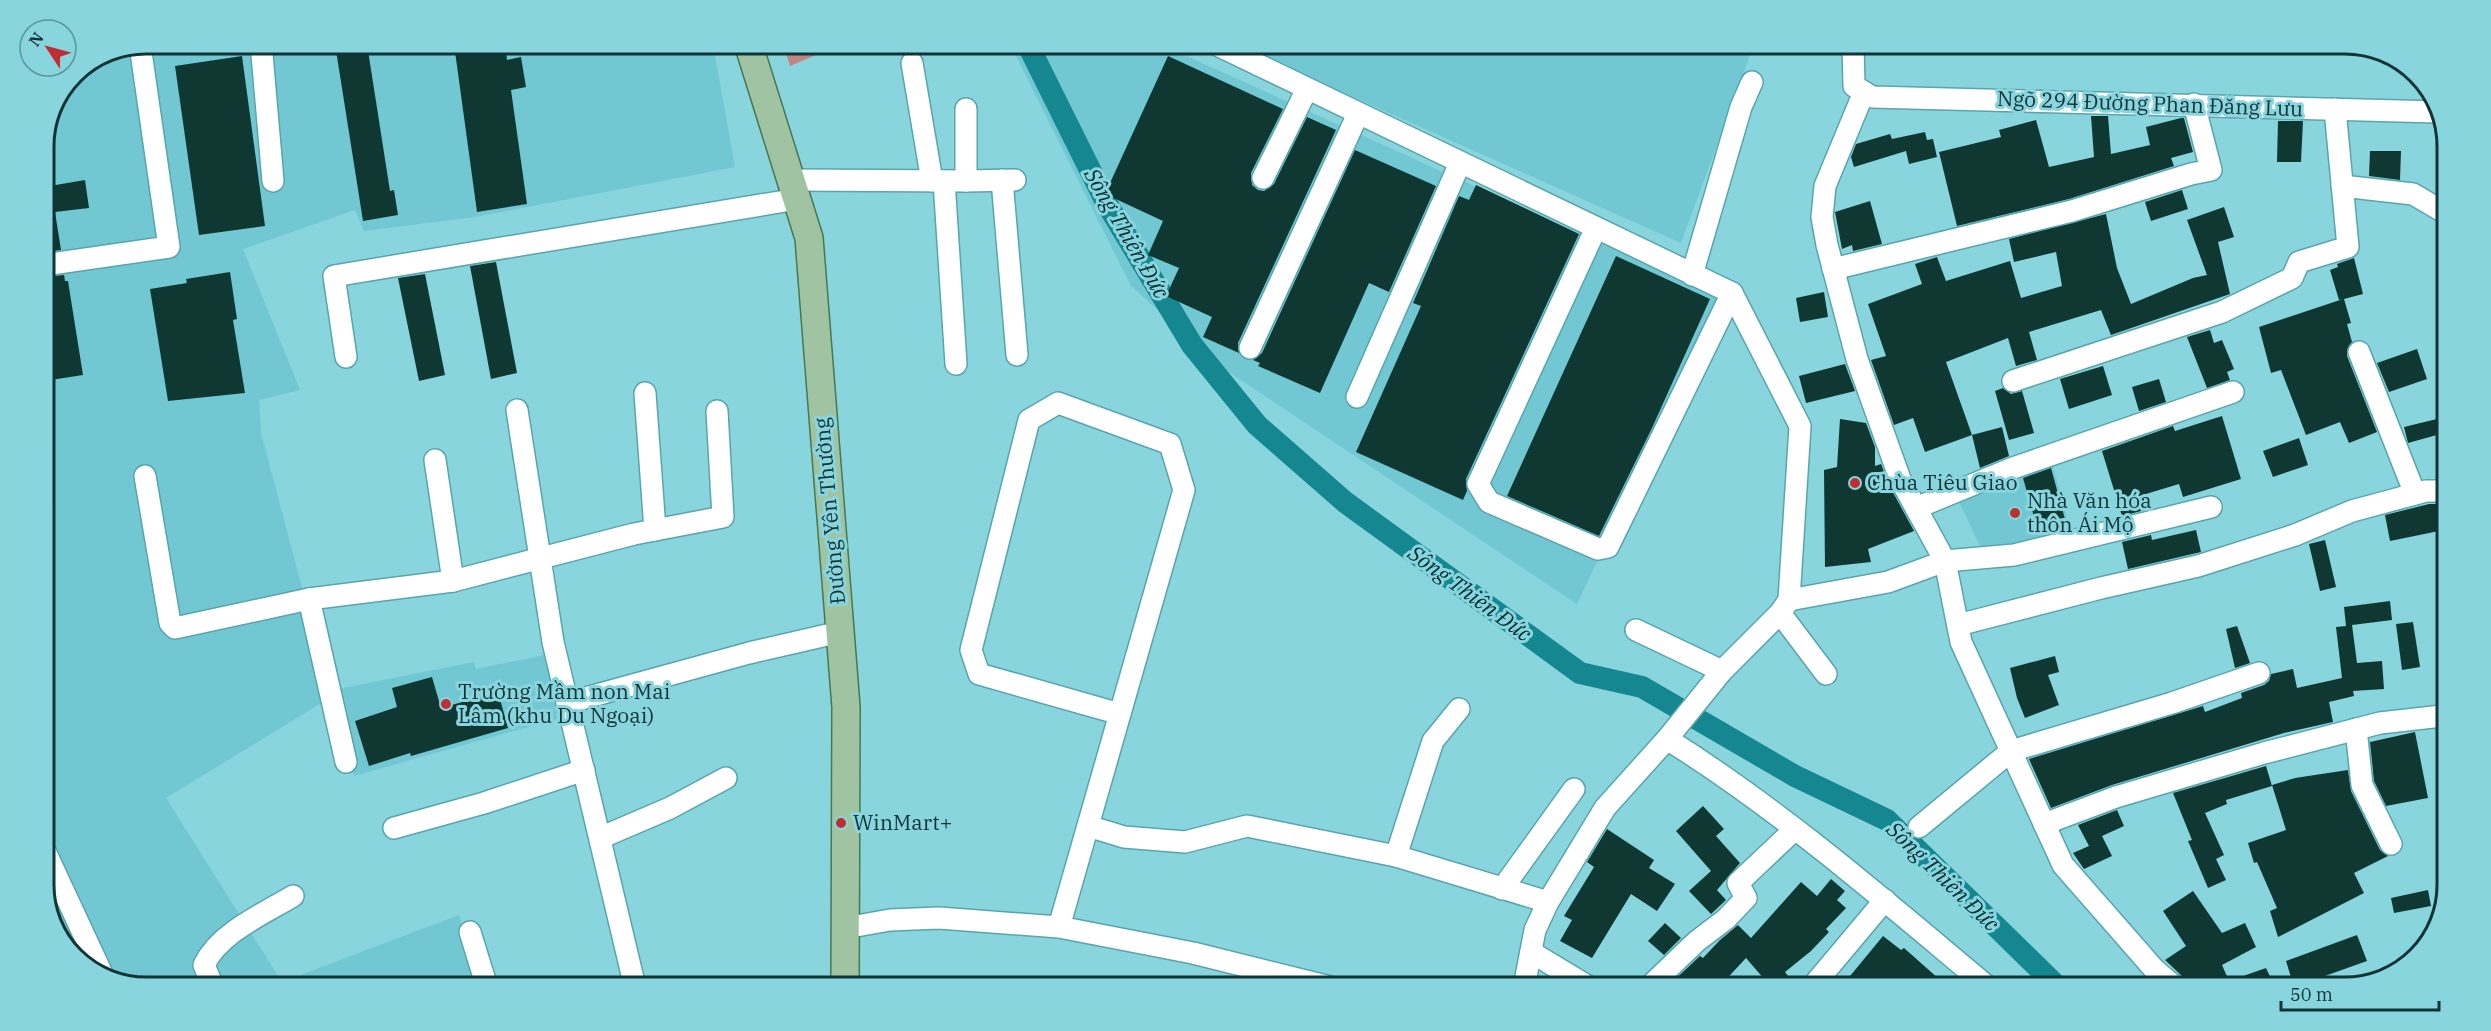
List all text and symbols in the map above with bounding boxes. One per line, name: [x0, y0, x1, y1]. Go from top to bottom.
north arrow: [18, 18, 78, 78]
text: N: [24, 28, 48, 50]
street label: Ngõ 294 Đường Phan Đăng Lưu: [1996, 84, 2304, 122]
water label: Sông Thiên Đức: [1078, 161, 1177, 304]
street label: Đường Yên Thường: [807, 416, 851, 606]
place label: Chùa Tiêu Giao: [1867, 468, 2018, 496]
marker: Chùa Tiêu Giao: [1848, 476, 1862, 490]
place label: Nhà Văn hóa thôn Ái Mộ: [2027, 486, 2152, 538]
marker: Nhà Văn hóa thôn Ái Mộ: [2008, 506, 2022, 520]
water label: Sông Thiên Đức: [1402, 537, 1538, 648]
place label: Trường Mầm non Mai Lâm (khu Du Ngoại): [458, 677, 670, 729]
marker: Trường Mầm non Mai Lâm (khu Du Ngoại): [439, 697, 453, 711]
place label: WinMart+: [853, 808, 952, 836]
water label: Sông Thiên Đức: [1880, 814, 2006, 937]
marker: WinMart+: [834, 816, 848, 830]
scale bar: [2281, 974, 2438, 1012]
text: 50 m: [2290, 983, 2333, 1006]

